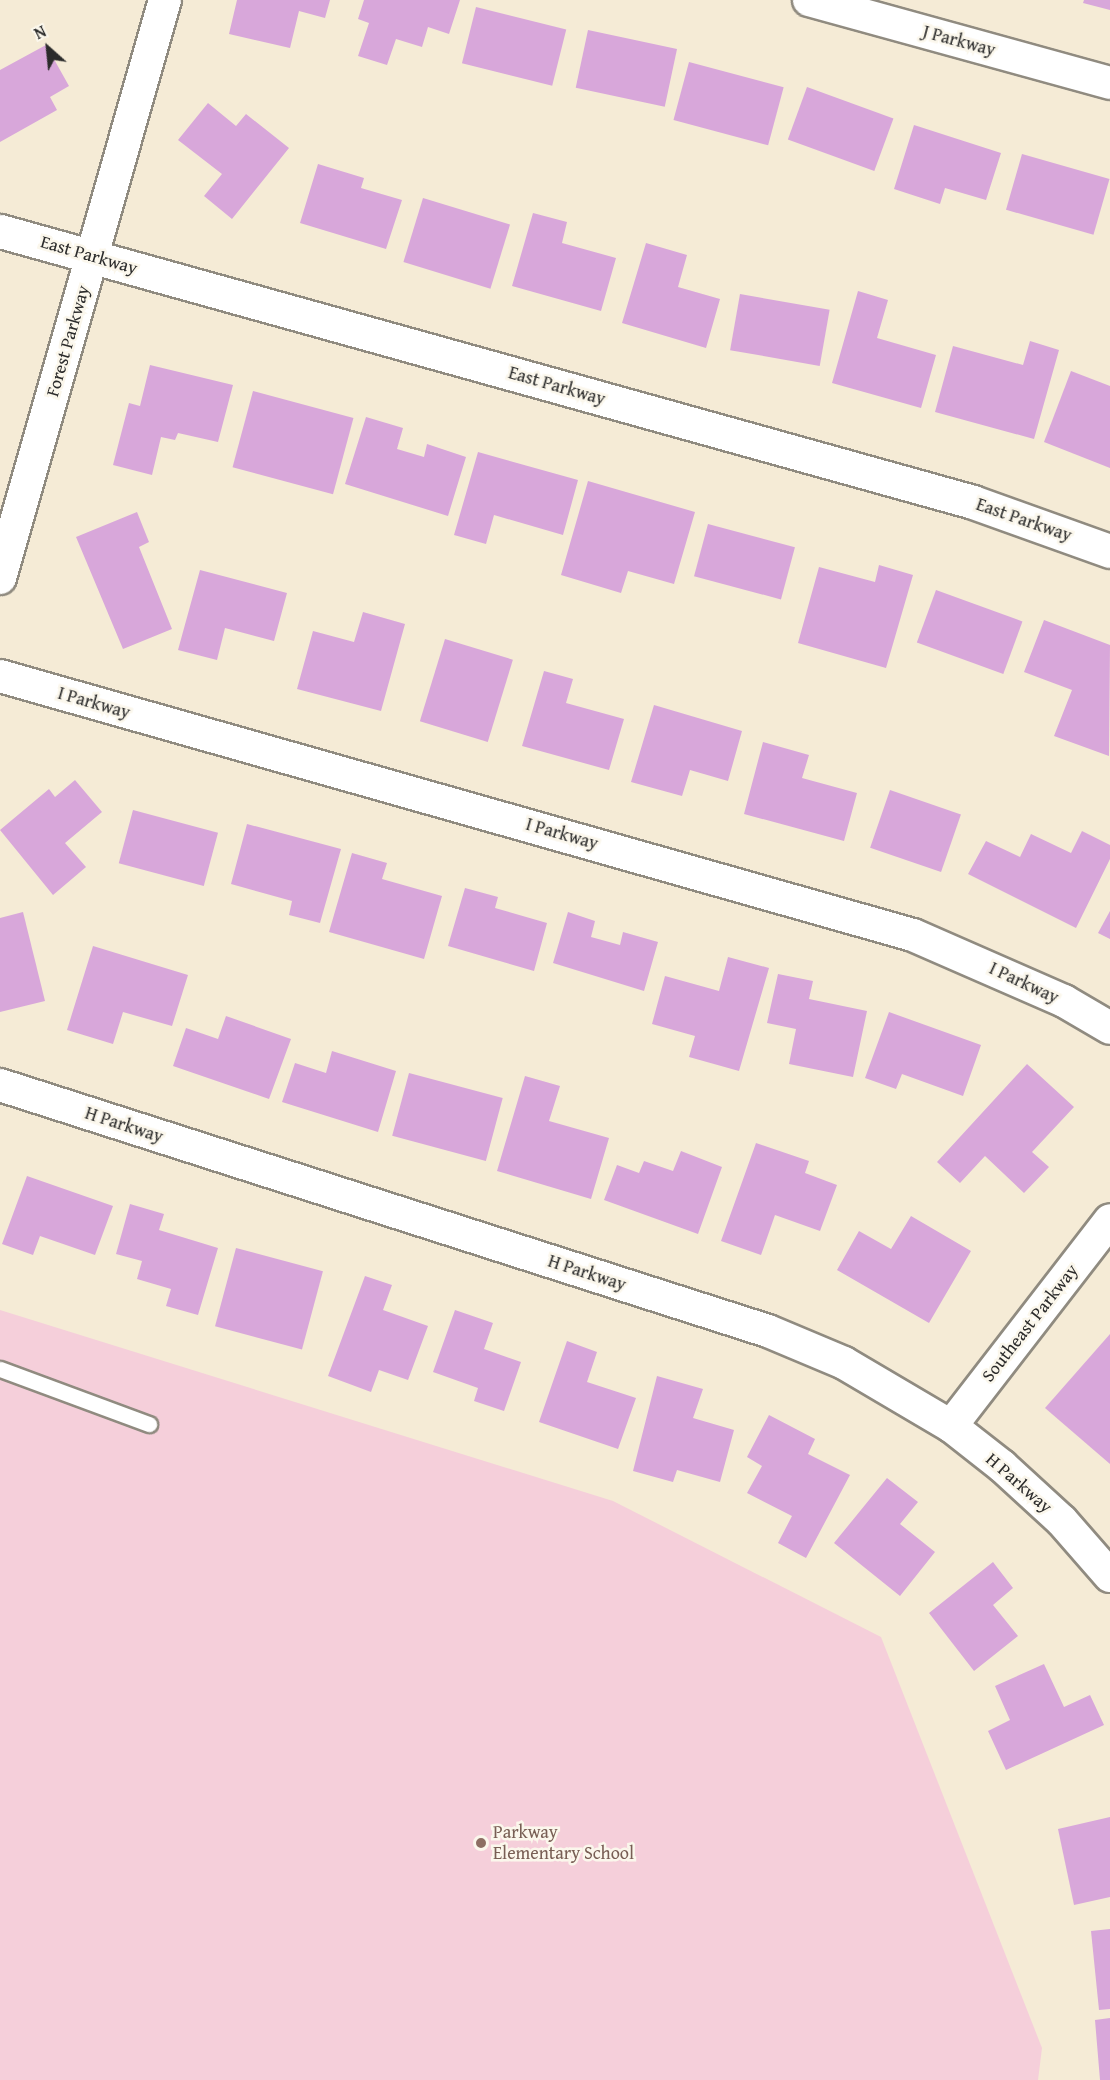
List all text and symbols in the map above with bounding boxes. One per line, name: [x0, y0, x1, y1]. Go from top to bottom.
north arrow: [18, 18, 78, 78]
text: N: [30, 19, 50, 45]
street label: J Parkway: [920, 21, 998, 61]
street label: East Parkway: [38, 231, 140, 279]
street label: Forest Parkway: [42, 283, 94, 399]
street label: East Parkway: [506, 362, 608, 410]
street label: East Parkway: [973, 494, 1075, 546]
street label: I Parkway: [55, 682, 133, 724]
street label: I Parkway: [523, 813, 601, 855]
street label: I Parkway: [986, 958, 1062, 1008]
street label: H Parkway: [82, 1102, 166, 1148]
street label: H Parkway: [545, 1250, 629, 1296]
street label: Southeast Parkway: [977, 1260, 1083, 1386]
street label: H Parkway: [981, 1448, 1057, 1518]
place label: Parkway Elementary School: [493, 1822, 634, 1864]
marker: Parkway Elementary School: [474, 1836, 488, 1850]

